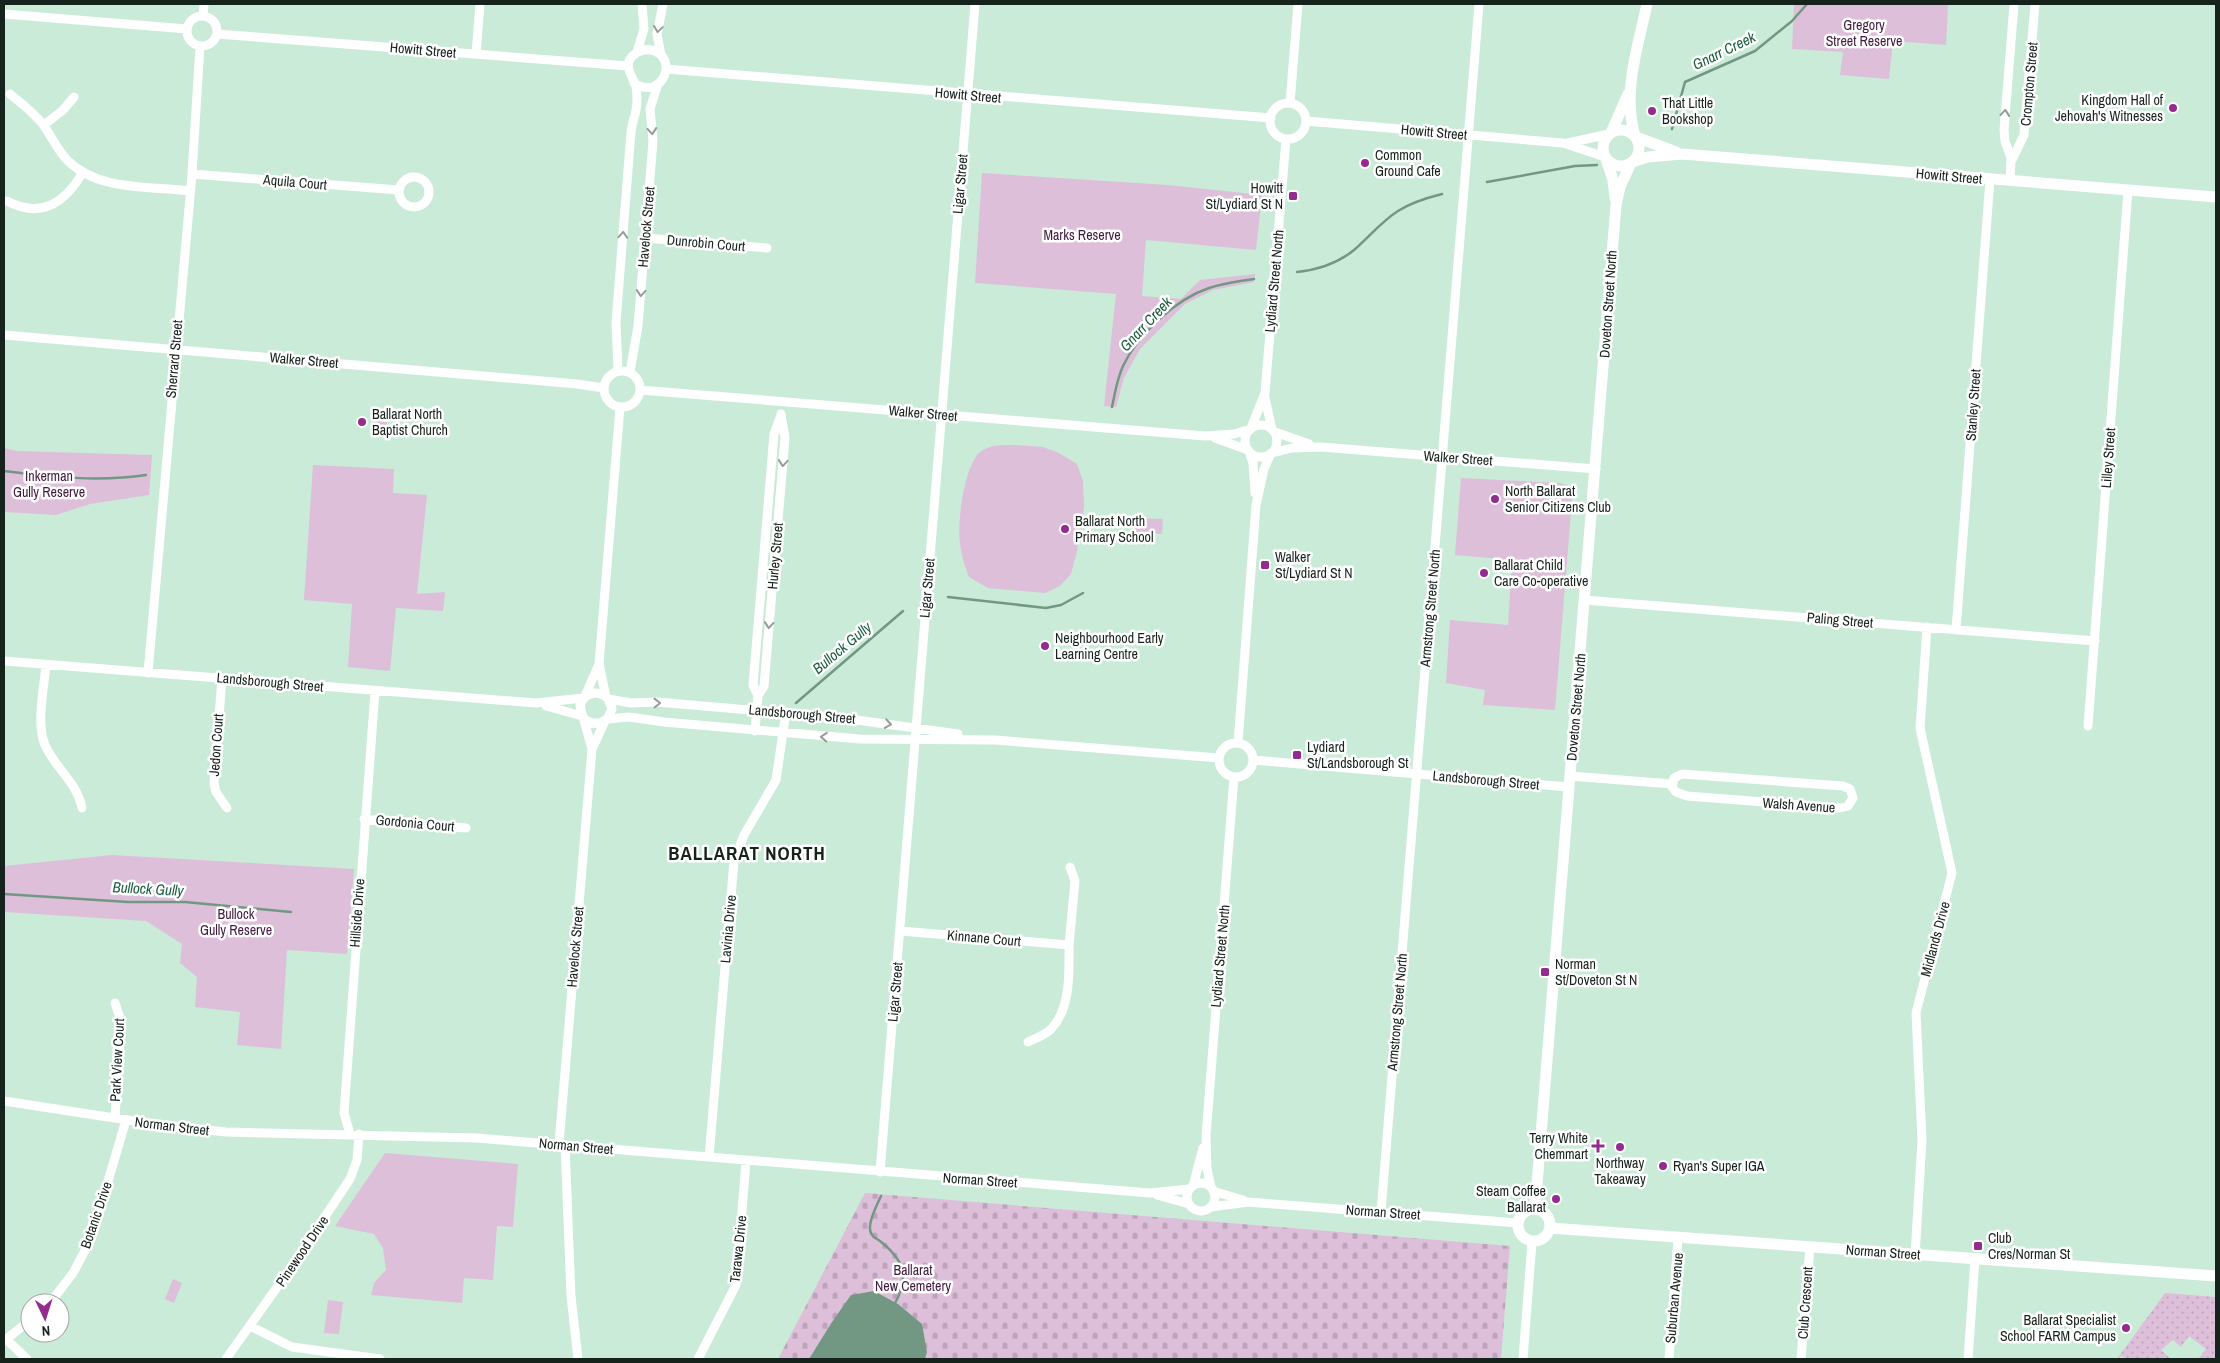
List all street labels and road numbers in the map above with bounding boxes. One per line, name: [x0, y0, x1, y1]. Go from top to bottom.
street label: Howitt Street: [389, 38, 457, 62]
street label: Crompton Street: [2016, 41, 2042, 127]
street label: Howitt Street: [934, 83, 1002, 107]
street label: Howitt Street: [1400, 120, 1468, 144]
street label: Ligar Street: [948, 153, 972, 215]
street label: Howitt Street: [1915, 164, 1983, 188]
street label: Aquila Court: [261, 170, 328, 194]
street label: Havelock Street: [634, 186, 658, 268]
street label: Lydiard Street North: [1261, 229, 1287, 333]
street label: Dunrobin Court: [666, 231, 746, 255]
street label: Doveton Street North: [1595, 250, 1621, 358]
street label: Sherrard Street: [162, 319, 186, 399]
street label: Walker Street: [269, 348, 339, 372]
street label: Stanley Street: [1962, 368, 1984, 442]
street label: Walker Street: [888, 401, 958, 425]
street label: Lilley Street: [2097, 427, 2119, 489]
street label: Walker Street: [1423, 447, 1493, 469]
street label: Hurley Street: [763, 522, 787, 590]
street label: Armstrong Street North: [1416, 548, 1444, 669]
street label: Ligar Street: [915, 557, 939, 619]
street label: Paling Street: [1806, 608, 1874, 632]
street label: Doveton Street North: [1562, 652, 1590, 762]
street label: Landsborough Street: [216, 668, 324, 696]
street label: Landsborough Street: [748, 700, 856, 728]
street label: Jedon Court: [205, 713, 227, 777]
street label: Landsborough Street: [1432, 766, 1540, 794]
street label: Walsh Avenue: [1762, 793, 1836, 817]
street label: Gordonia Court: [375, 811, 455, 835]
street label: Hillside Drive: [346, 878, 368, 948]
street label: Lavinia Drive: [716, 894, 740, 964]
street label: Midlands Drive: [1916, 899, 1954, 979]
street label: Lydiard Street North: [1207, 904, 1233, 1008]
street label: Havelock Street: [563, 906, 587, 988]
street label: Kinnane Court: [946, 926, 1022, 950]
street label: Armstrong Street North: [1383, 952, 1411, 1073]
street label: Ligar Street: [883, 961, 907, 1023]
street label: Park View Court: [106, 1018, 128, 1102]
street label: Norman Street: [134, 1113, 210, 1139]
street label: Norman Street: [538, 1134, 614, 1158]
street label: Norman Street: [942, 1168, 1018, 1192]
street label: Botanic Drive: [76, 1179, 116, 1251]
street label: Norman Street: [1345, 1200, 1421, 1224]
street label: Pinewood Drive: [272, 1212, 332, 1290]
street label: Tarawa Drive: [726, 1214, 750, 1284]
street label: Norman Street: [1845, 1240, 1921, 1264]
street label: Suburban Avenue: [1661, 1252, 1687, 1344]
street label: Club Crescent: [1793, 1266, 1817, 1340]

